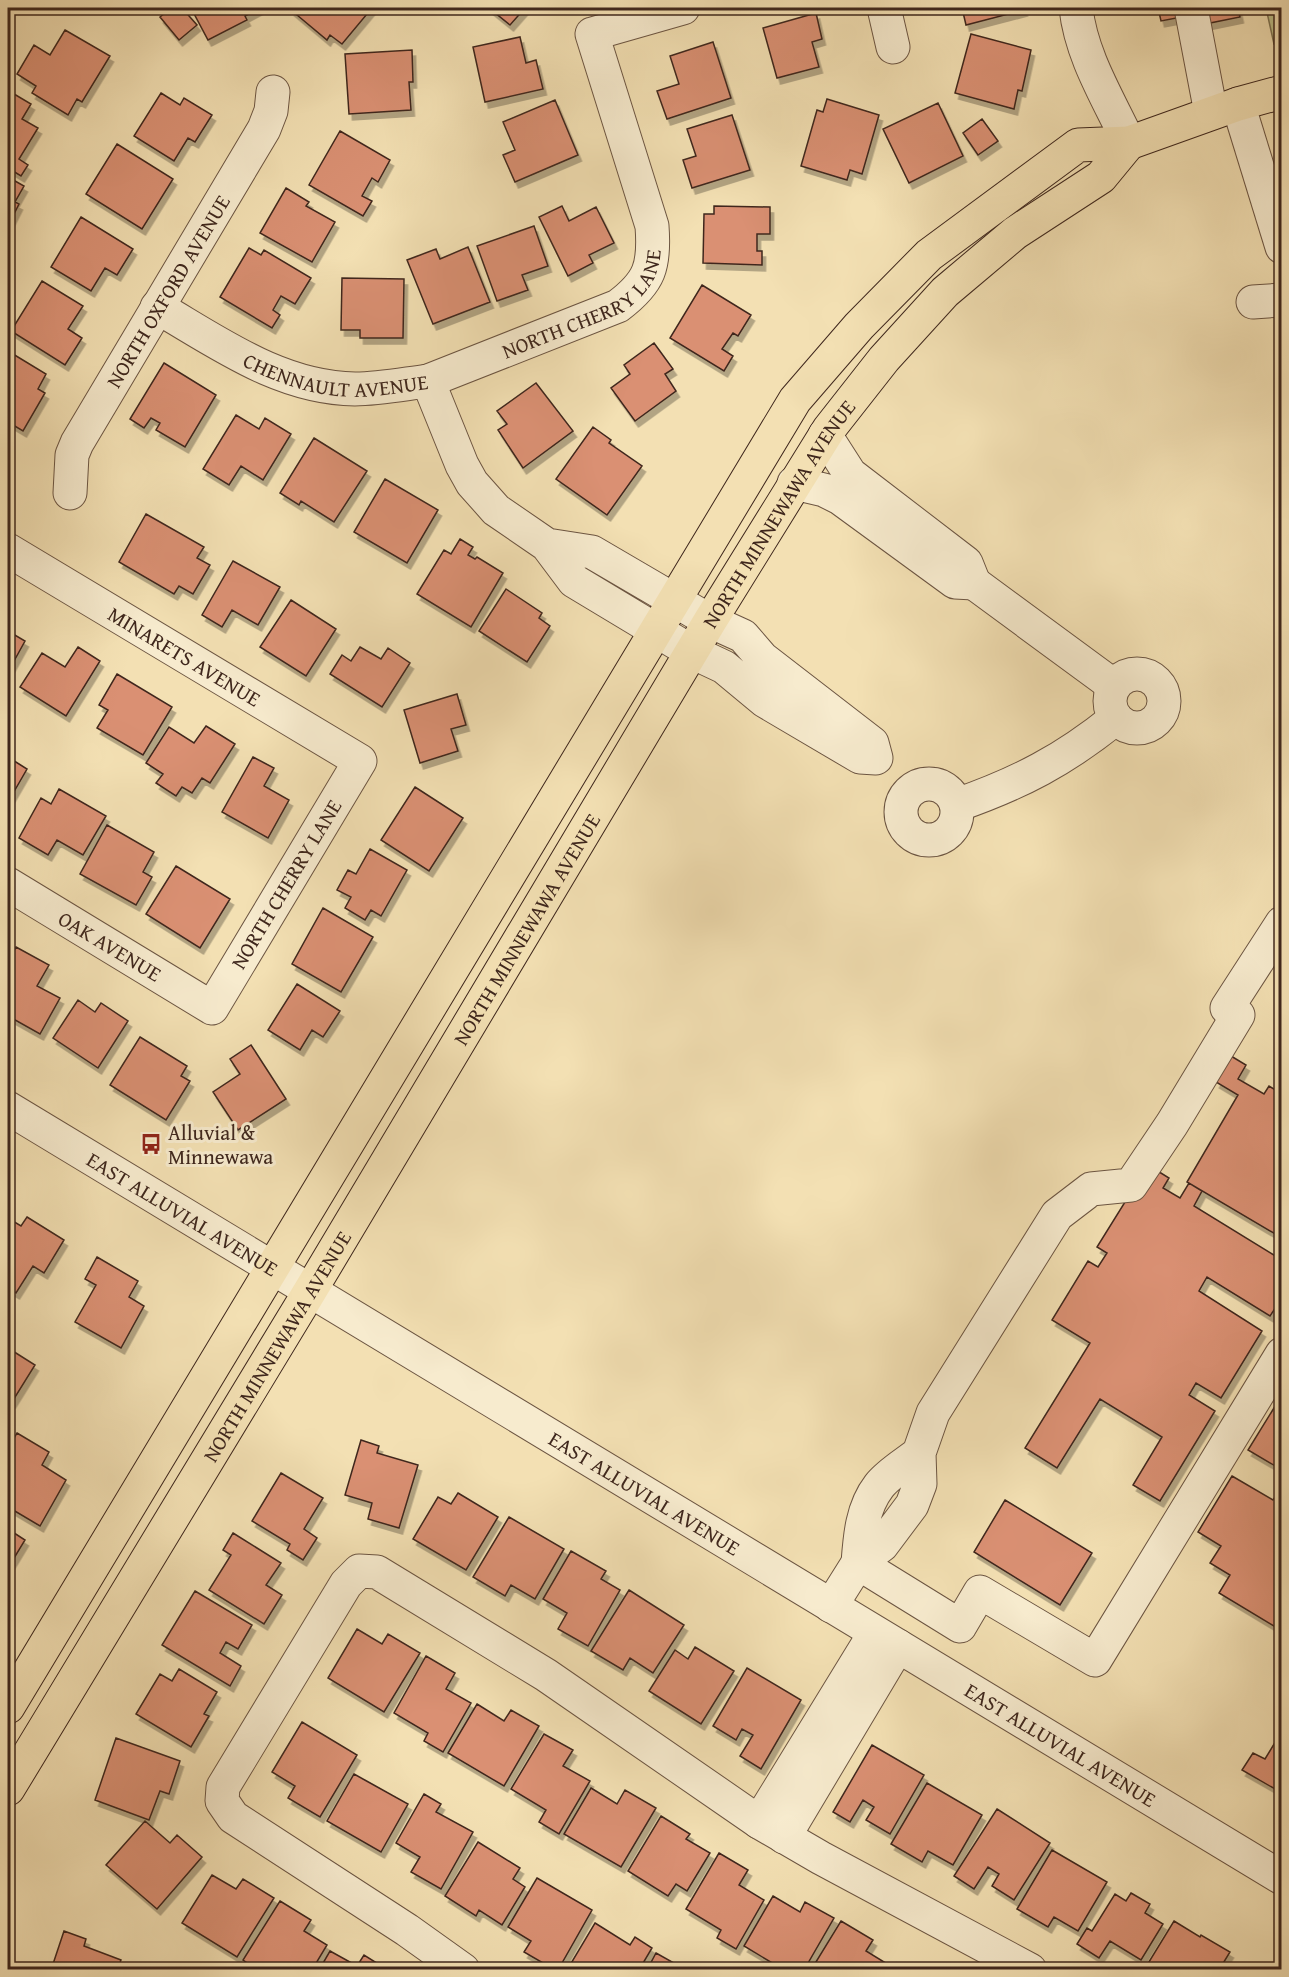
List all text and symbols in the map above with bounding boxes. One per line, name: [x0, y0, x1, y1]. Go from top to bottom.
street label: NORTH OXFORD AVENUE: [98, 188, 237, 393]
street label: NORTH CHERRY LANE: [497, 247, 668, 366]
street label: CHENNAULT AVENUE: [238, 344, 430, 405]
street label: NORTH MINNEWAWA AVENUE: [694, 392, 862, 634]
street label: MINARETS AVENUE: [102, 598, 267, 714]
street label: NORTH CHERRY LANE: [223, 793, 349, 975]
street label: NORTH MINNEWAWA AVENUE: [445, 807, 608, 1051]
street label: OAK AVENUE: [52, 903, 168, 989]
place label: Alluvial & Minnewawa: [168, 1117, 273, 1172]
bus stop icon: Alluvial & Minnewawa: [139, 1132, 163, 1156]
street label: EAST ALLUVIAL AVENUE: [81, 1144, 284, 1284]
street label: NORTH MINNEWAWA AVENUE: [195, 1224, 358, 1468]
street label: EAST ALLUVIAL AVENUE: [543, 1423, 747, 1563]
street label: EAST ALLUVIAL AVENUE: [959, 1674, 1163, 1814]

